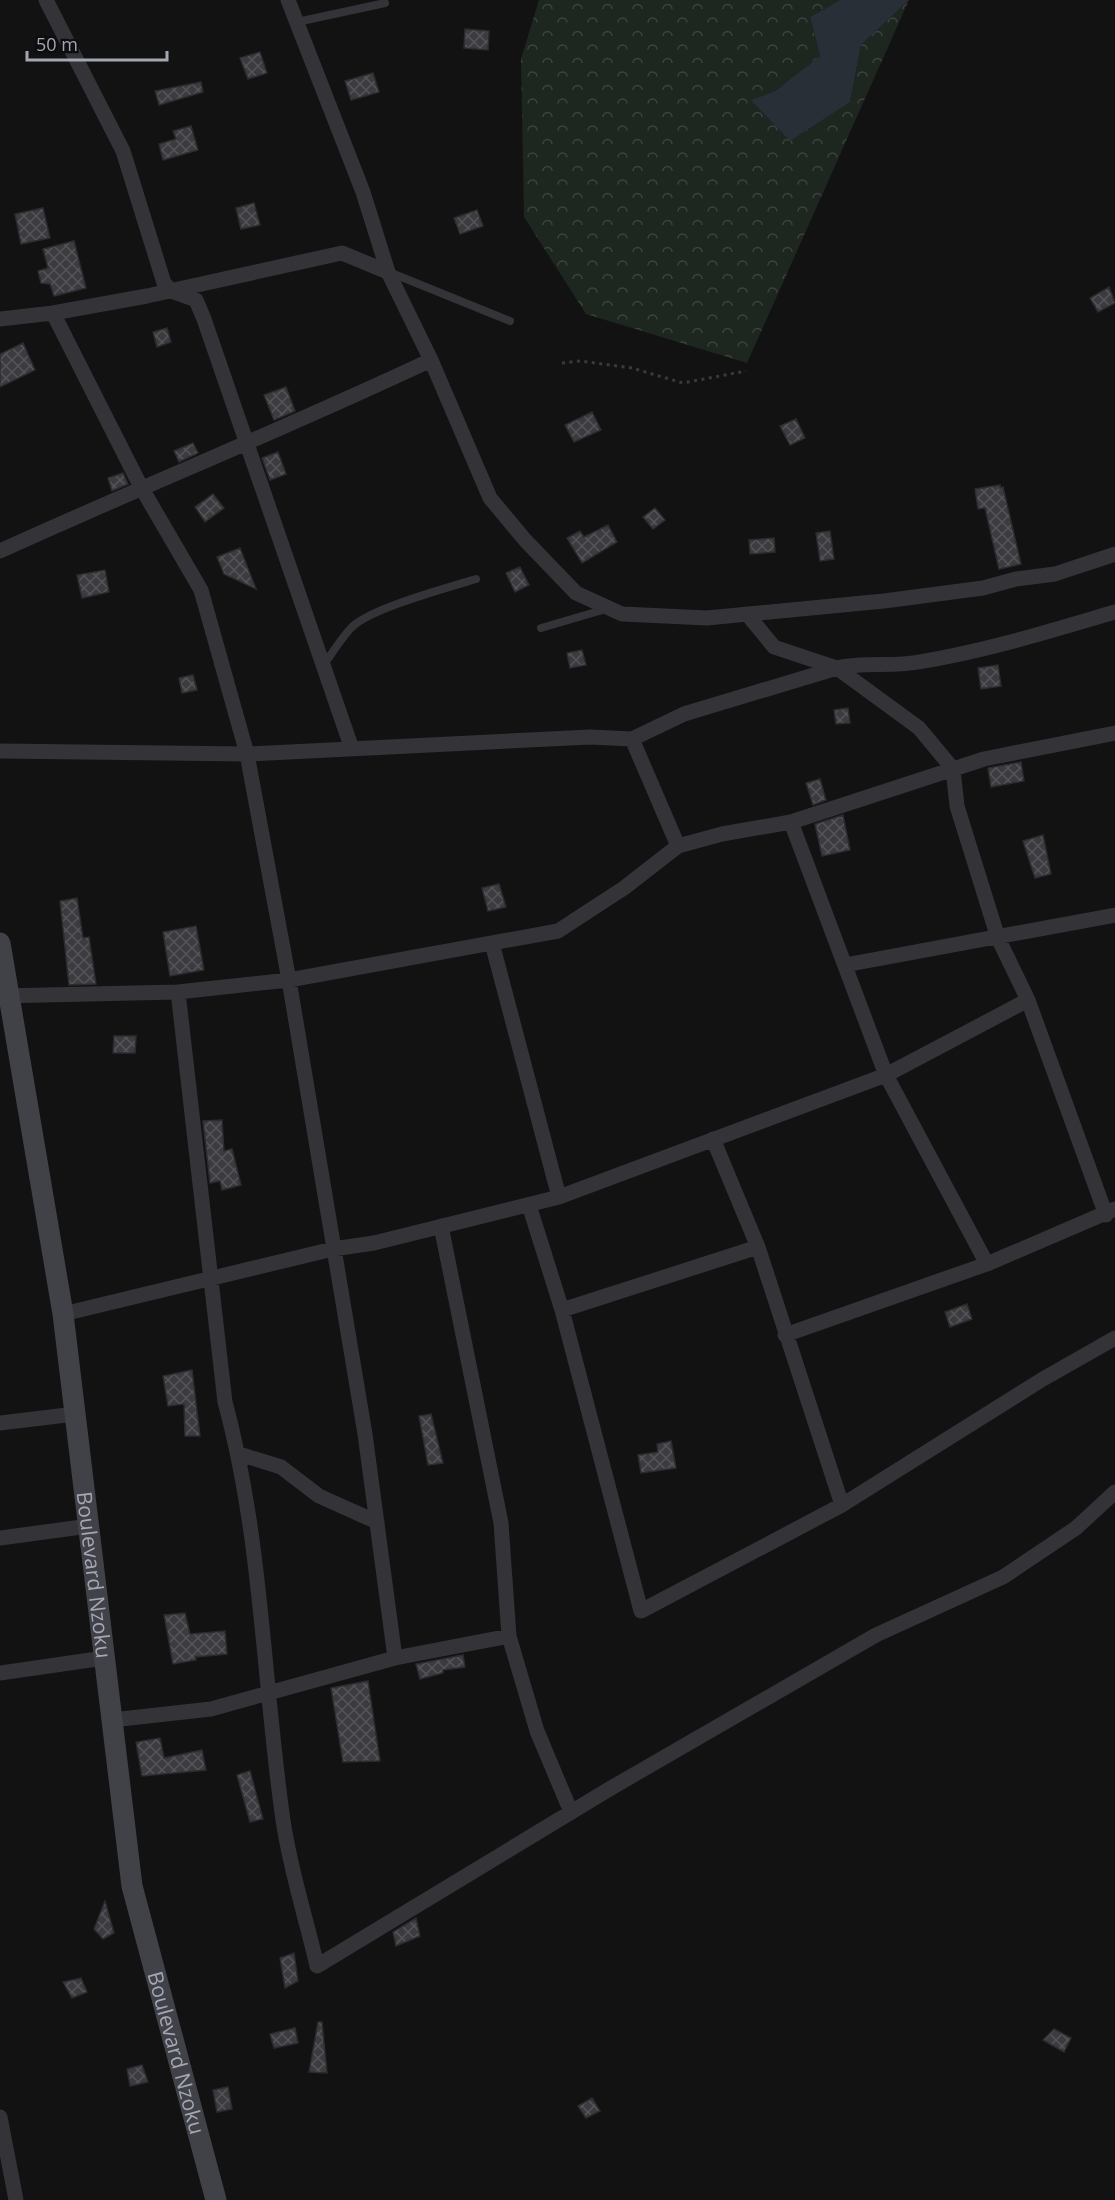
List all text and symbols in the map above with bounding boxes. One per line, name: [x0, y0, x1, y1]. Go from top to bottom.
scale bar: [27, 24, 166, 62]
text: 50 m: [36, 32, 78, 56]
street label: Boulevard Nzoku: [71, 1490, 118, 1660]
street label: Boulevard Nzoku: [141, 1968, 212, 2137]

